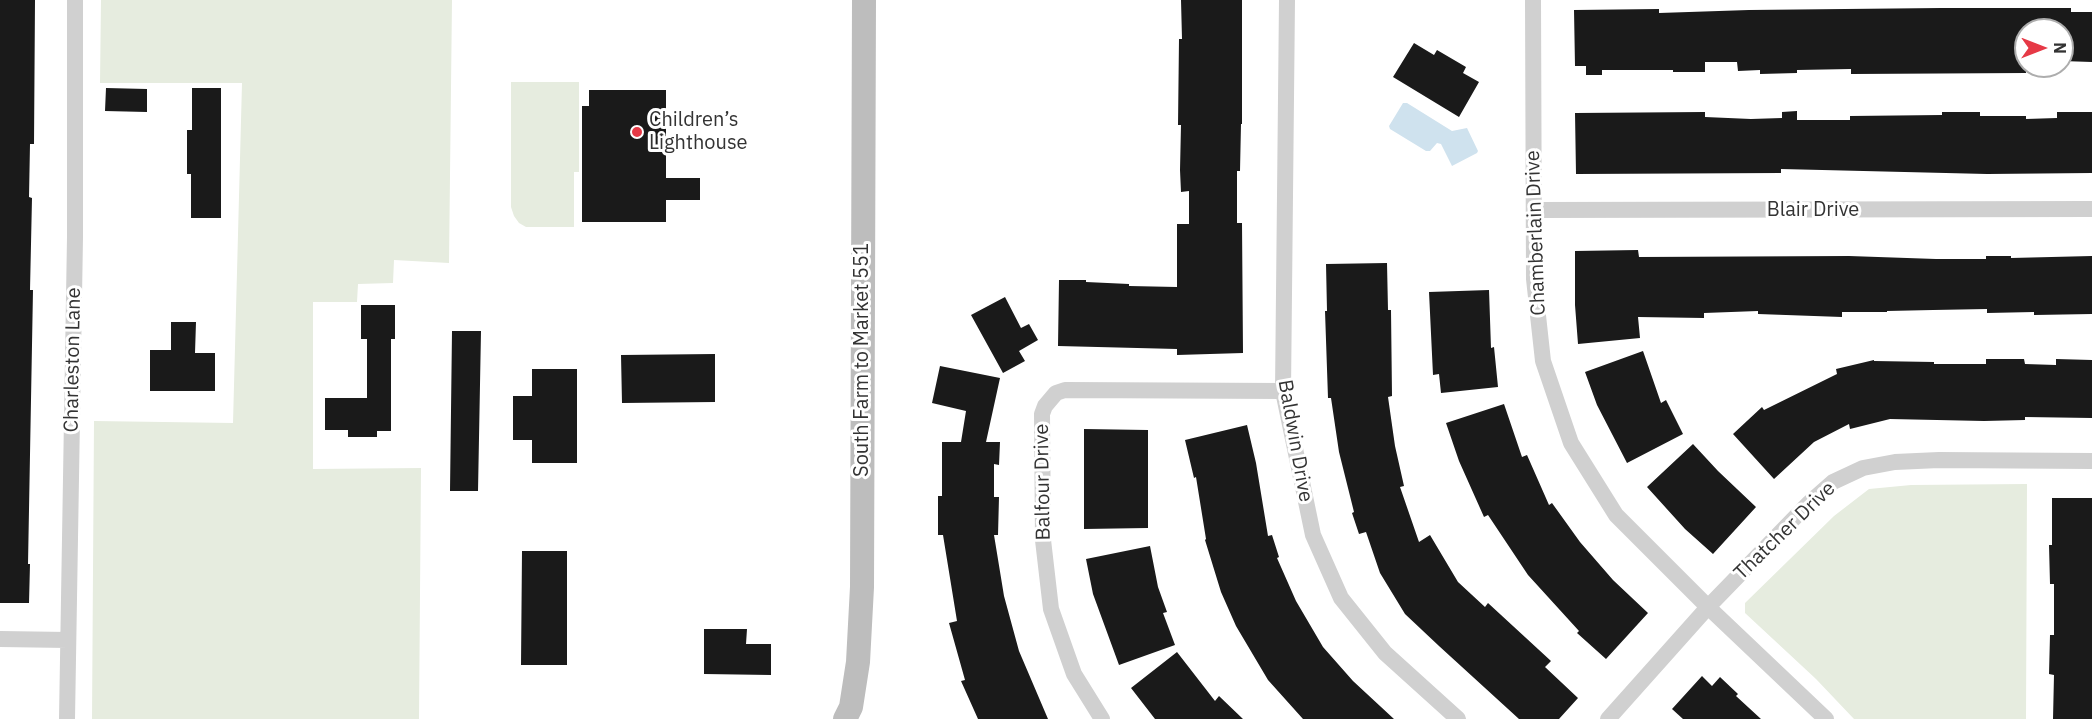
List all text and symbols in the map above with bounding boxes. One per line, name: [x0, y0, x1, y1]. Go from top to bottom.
north arrow: [2014, 18, 2074, 78]
text: N: [2050, 42, 2070, 54]
place label: Children’s Lighthouse: [649, 108, 748, 155]
marker: Children’s Lighthouse: [630, 125, 644, 139]
street label: Chamberlain Drive: [1521, 150, 1551, 316]
street label: Blair Drive: [1767, 198, 1859, 222]
street label: South Farm to Market 551: [850, 243, 874, 477]
street label: Charleston Lane: [60, 287, 86, 433]
street label: Baldwin Drive: [1272, 378, 1318, 504]
street label: Balfour Drive: [1030, 423, 1056, 541]
street label: Thatcher Drive: [1729, 477, 1841, 585]

